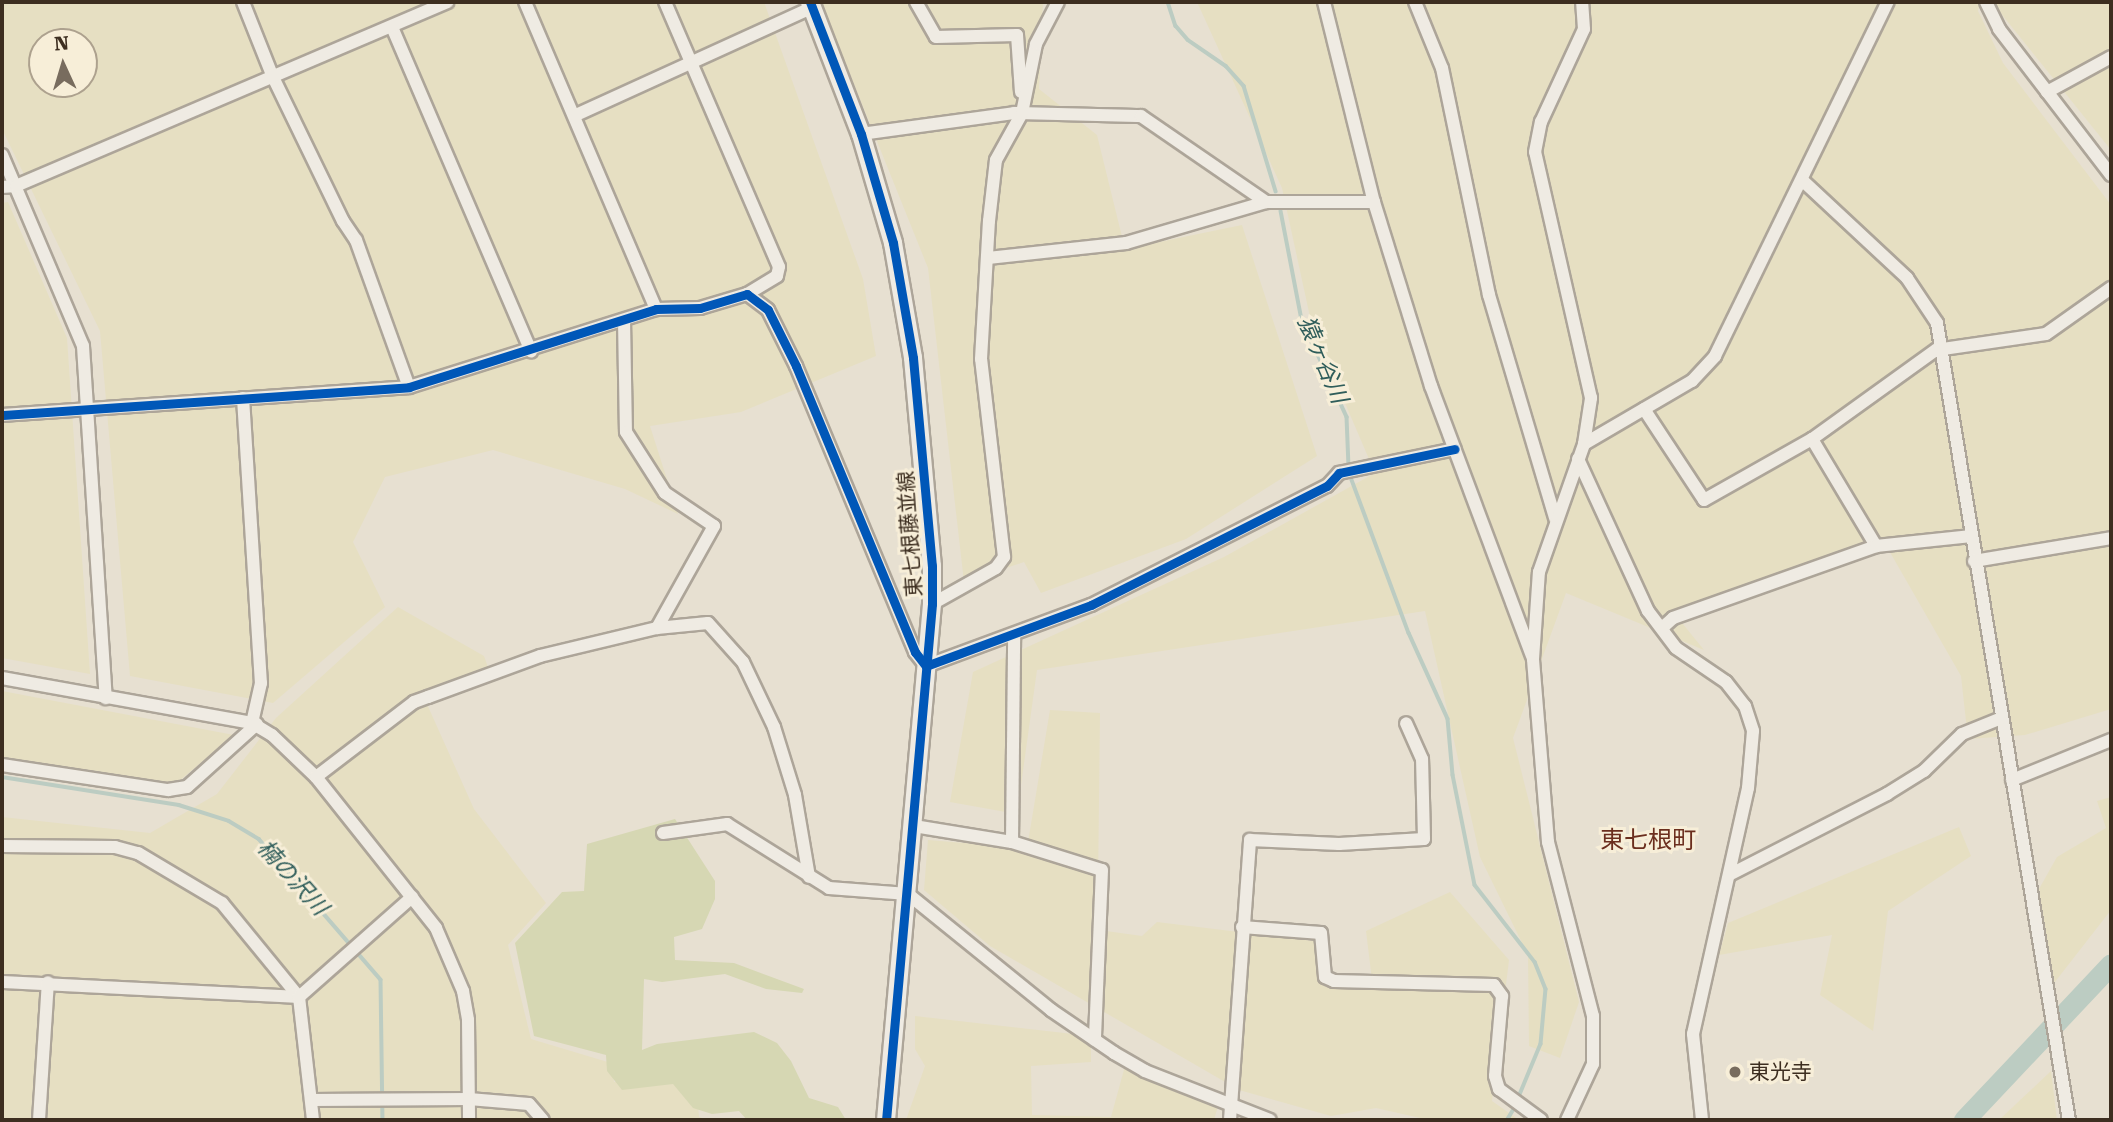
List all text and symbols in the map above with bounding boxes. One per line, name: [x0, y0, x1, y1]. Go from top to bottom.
north arrow: [28, 28, 98, 98]
text: N: [54, 32, 70, 56]
water label: 猿ヶ谷川: [1291, 312, 1353, 408]
street label: 東七根藤並線: [893, 470, 927, 598]
district label: 東七根町: [1600, 827, 1696, 855]
water label: 楠の沢川: [251, 835, 333, 921]
place label: 東光寺: [1749, 1059, 1812, 1085]
marker: 東光寺: [1727, 1064, 1743, 1080]

